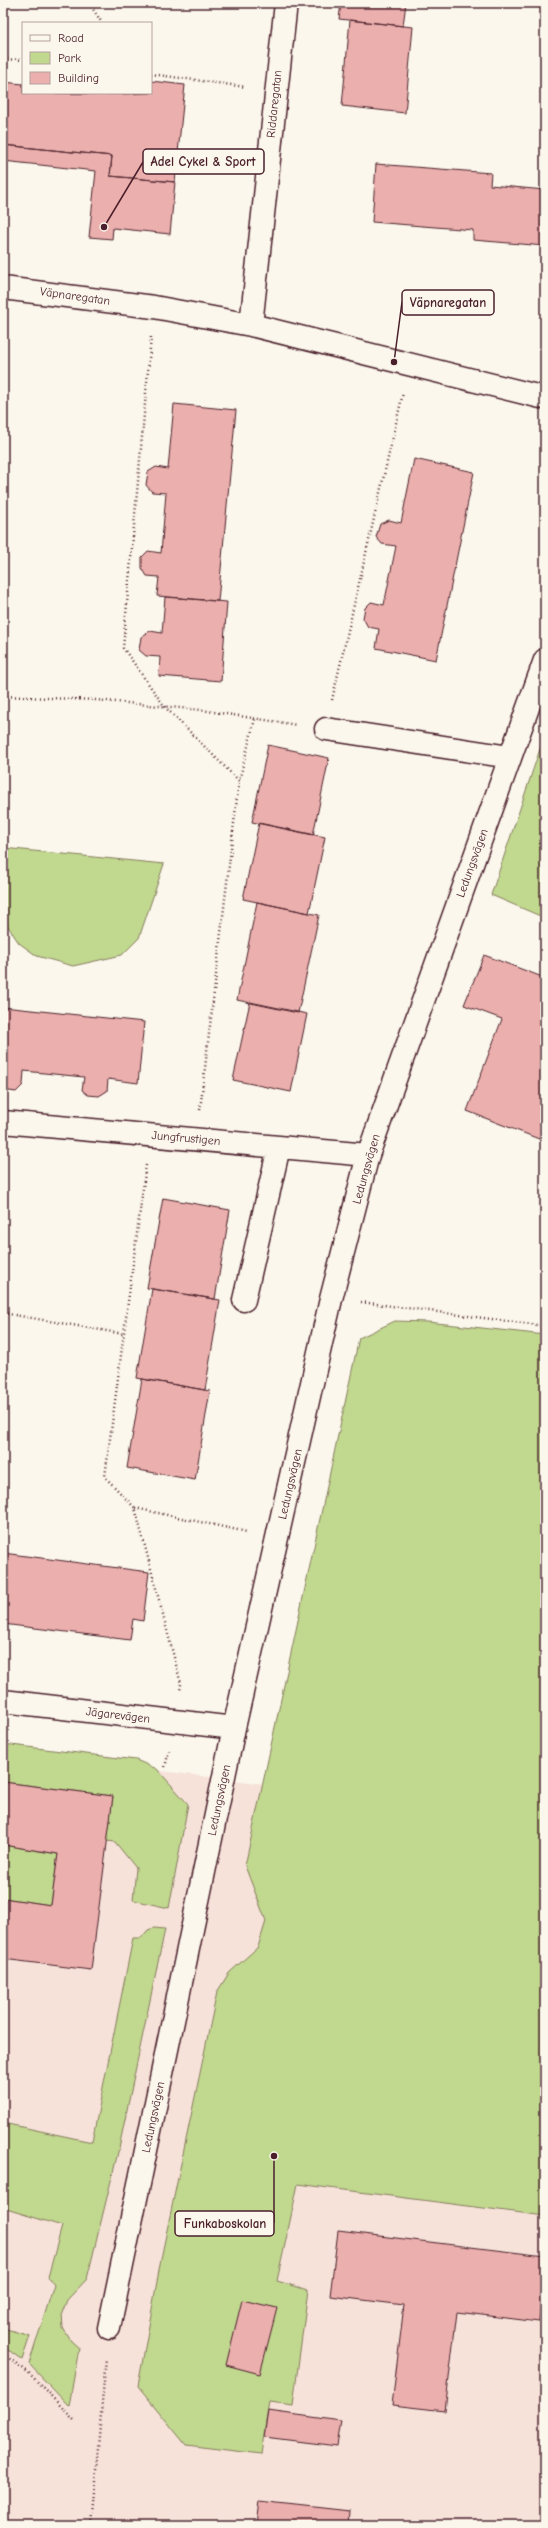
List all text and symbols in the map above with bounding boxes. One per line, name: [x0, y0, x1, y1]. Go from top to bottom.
legend: [22, 22, 152, 94]
text: Road: [58, 31, 84, 45]
text: Park: [58, 51, 81, 65]
street label: Riddaregatan: [263, 70, 285, 138]
text: Building: [58, 71, 99, 85]
callout: Adel Cykel & Sport: [143, 149, 264, 174]
text: Adel Cykel & Sport: [151, 154, 256, 169]
street label: Väpnaregatan: [39, 284, 111, 308]
callout: Väpnaregatan: [402, 290, 494, 315]
text: Väpnaregatan: [410, 295, 486, 310]
street label: Ledungsvägen: [453, 827, 491, 899]
street label: Jungfrustigen: [151, 1128, 221, 1148]
street label: Ledungsvägen: [349, 1132, 383, 1206]
street label: Ledungsvägen: [275, 1447, 305, 1521]
street label: Jägarevägen: [85, 1704, 151, 1726]
street label: Ledungsvägen: [205, 1763, 233, 1837]
street label: Ledungsvägen: [139, 2080, 167, 2154]
callout: Funkaboskolan: [175, 2211, 274, 2236]
text: Funkaboskolan: [184, 2216, 266, 2231]

